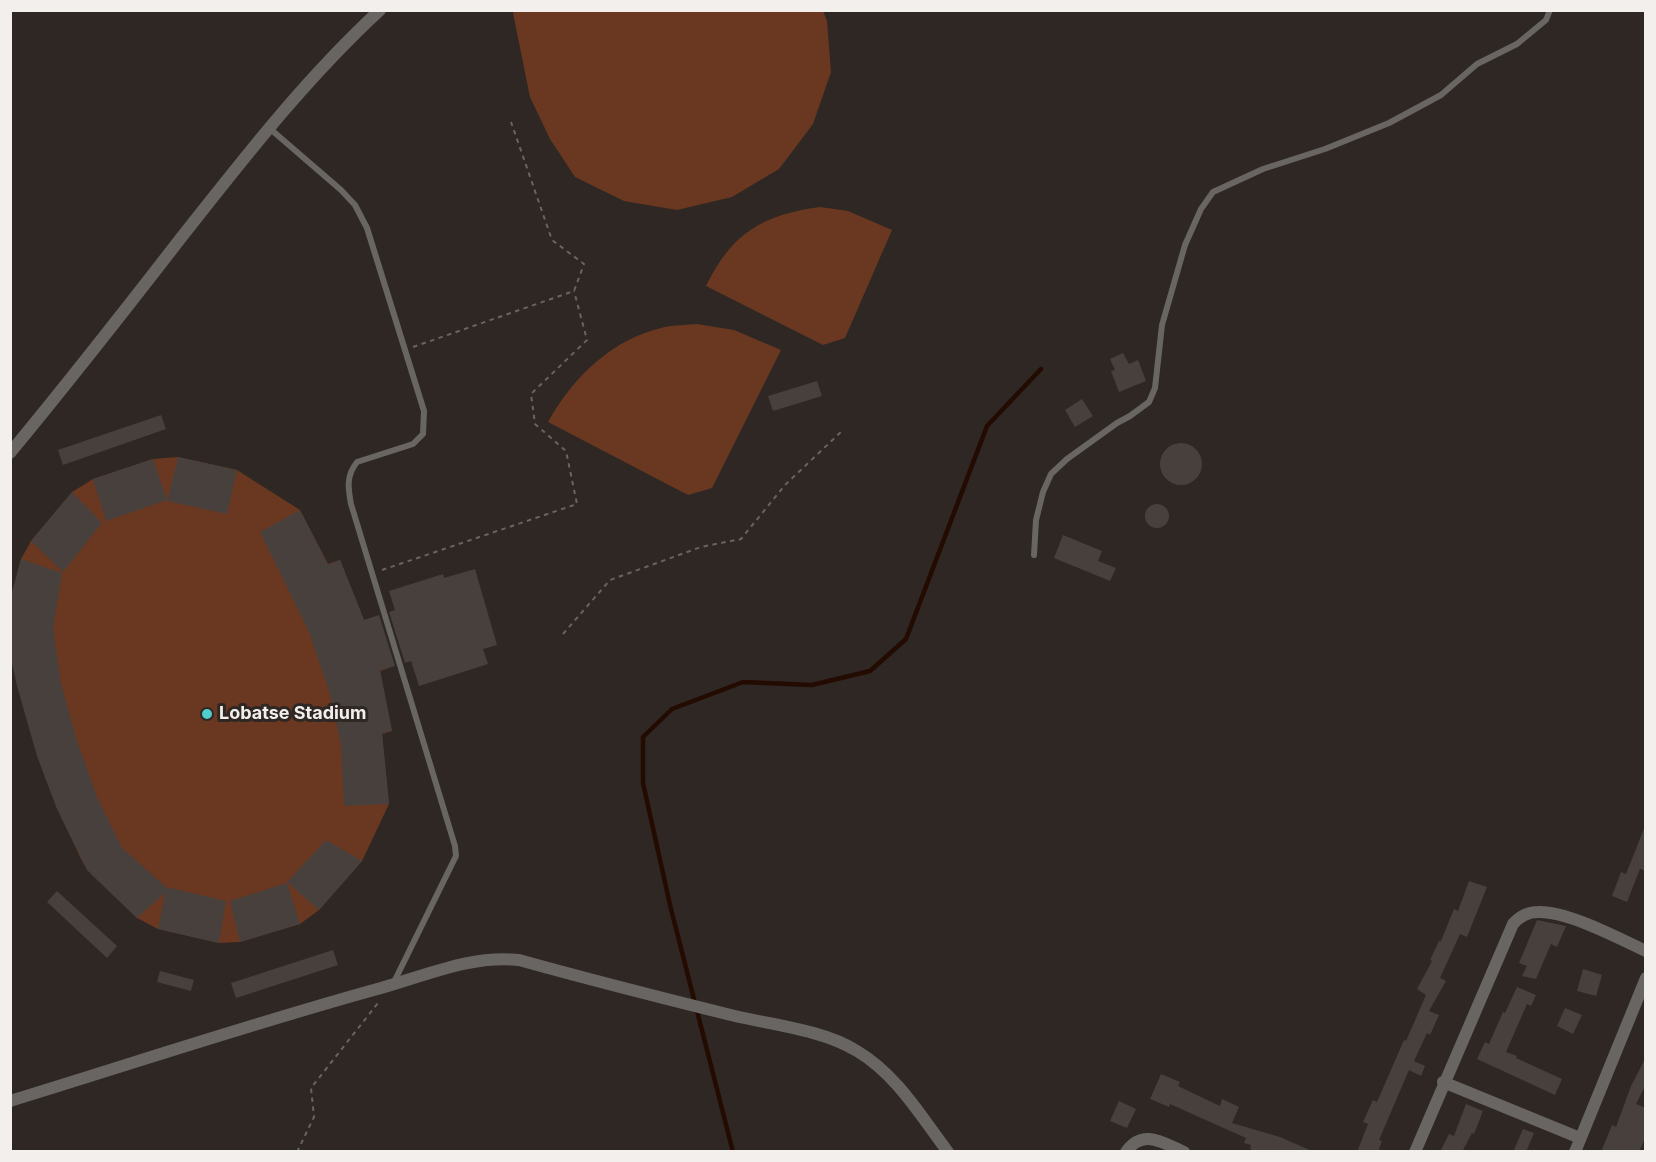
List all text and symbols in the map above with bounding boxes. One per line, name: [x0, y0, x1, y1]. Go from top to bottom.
place label: Lobatse Stadium: [219, 703, 366, 725]
marker: Lobatse Stadium: [200, 707, 214, 721]

